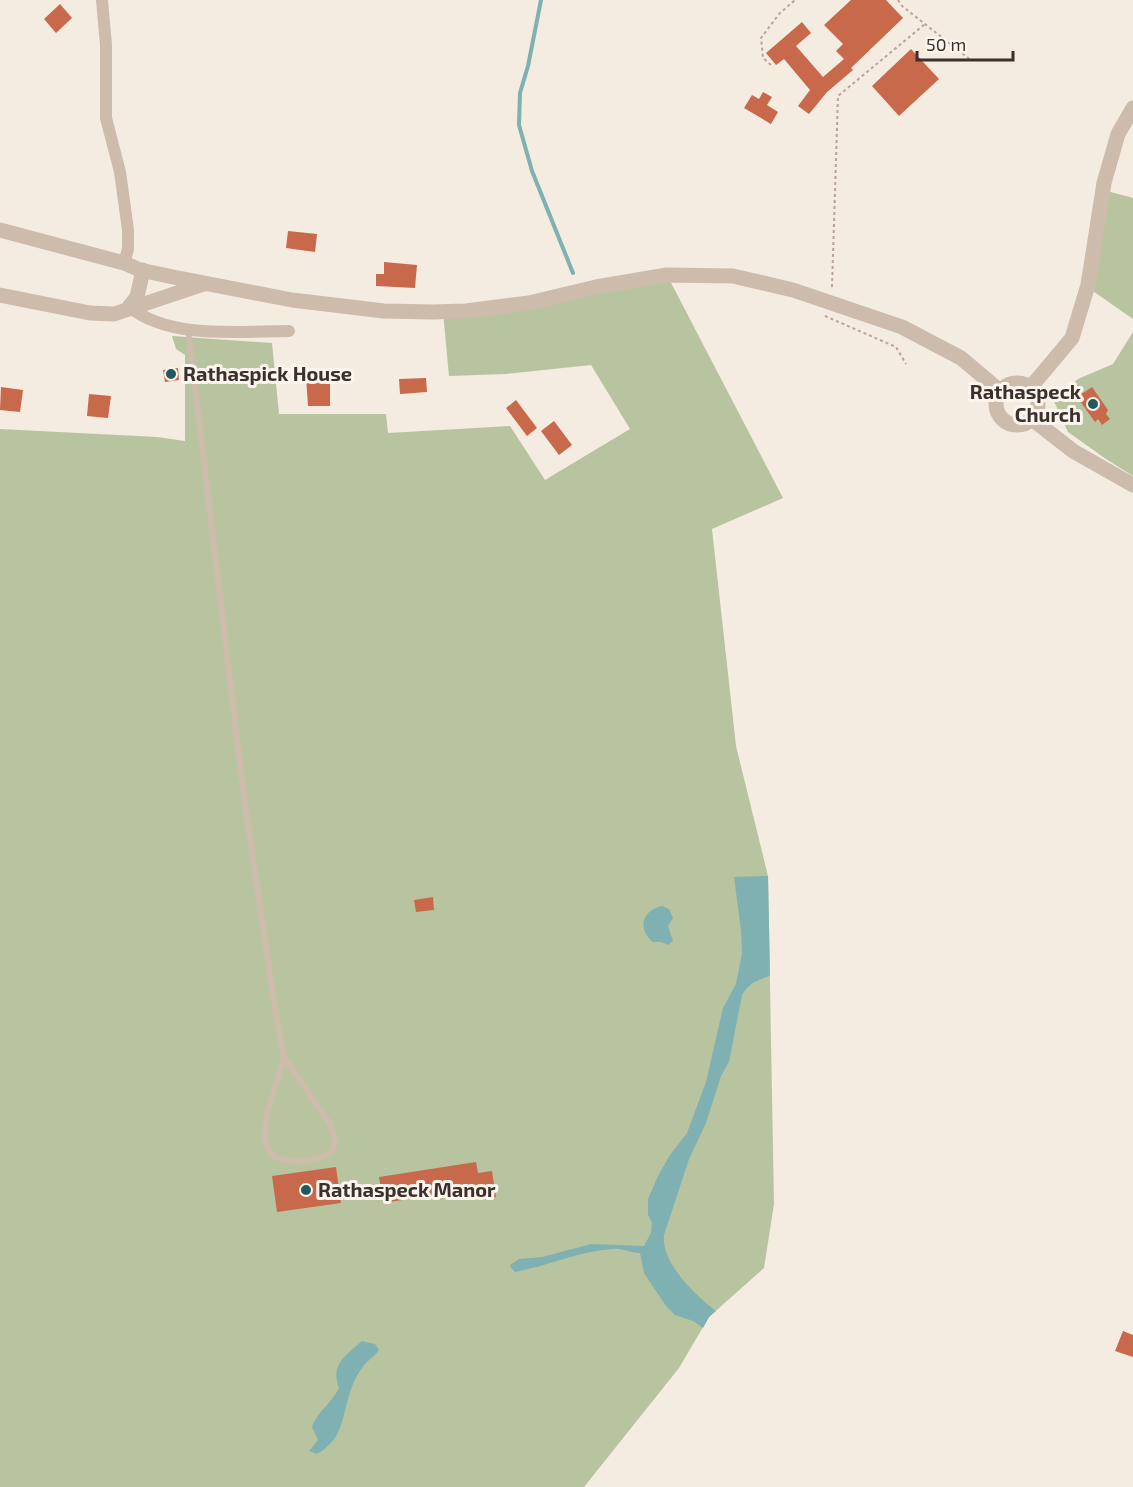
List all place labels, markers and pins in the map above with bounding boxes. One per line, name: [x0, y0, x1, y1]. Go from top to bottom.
place label: Rathaspick House: [183, 361, 352, 385]
marker: Rathaspick House: [164, 367, 178, 381]
place label: Rathaspeck Church: [970, 379, 1082, 426]
marker: Rathaspeck Church: [1086, 397, 1100, 411]
place label: Rathaspeck Manor: [318, 1177, 496, 1201]
marker: Rathaspeck Manor: [299, 1183, 313, 1197]

